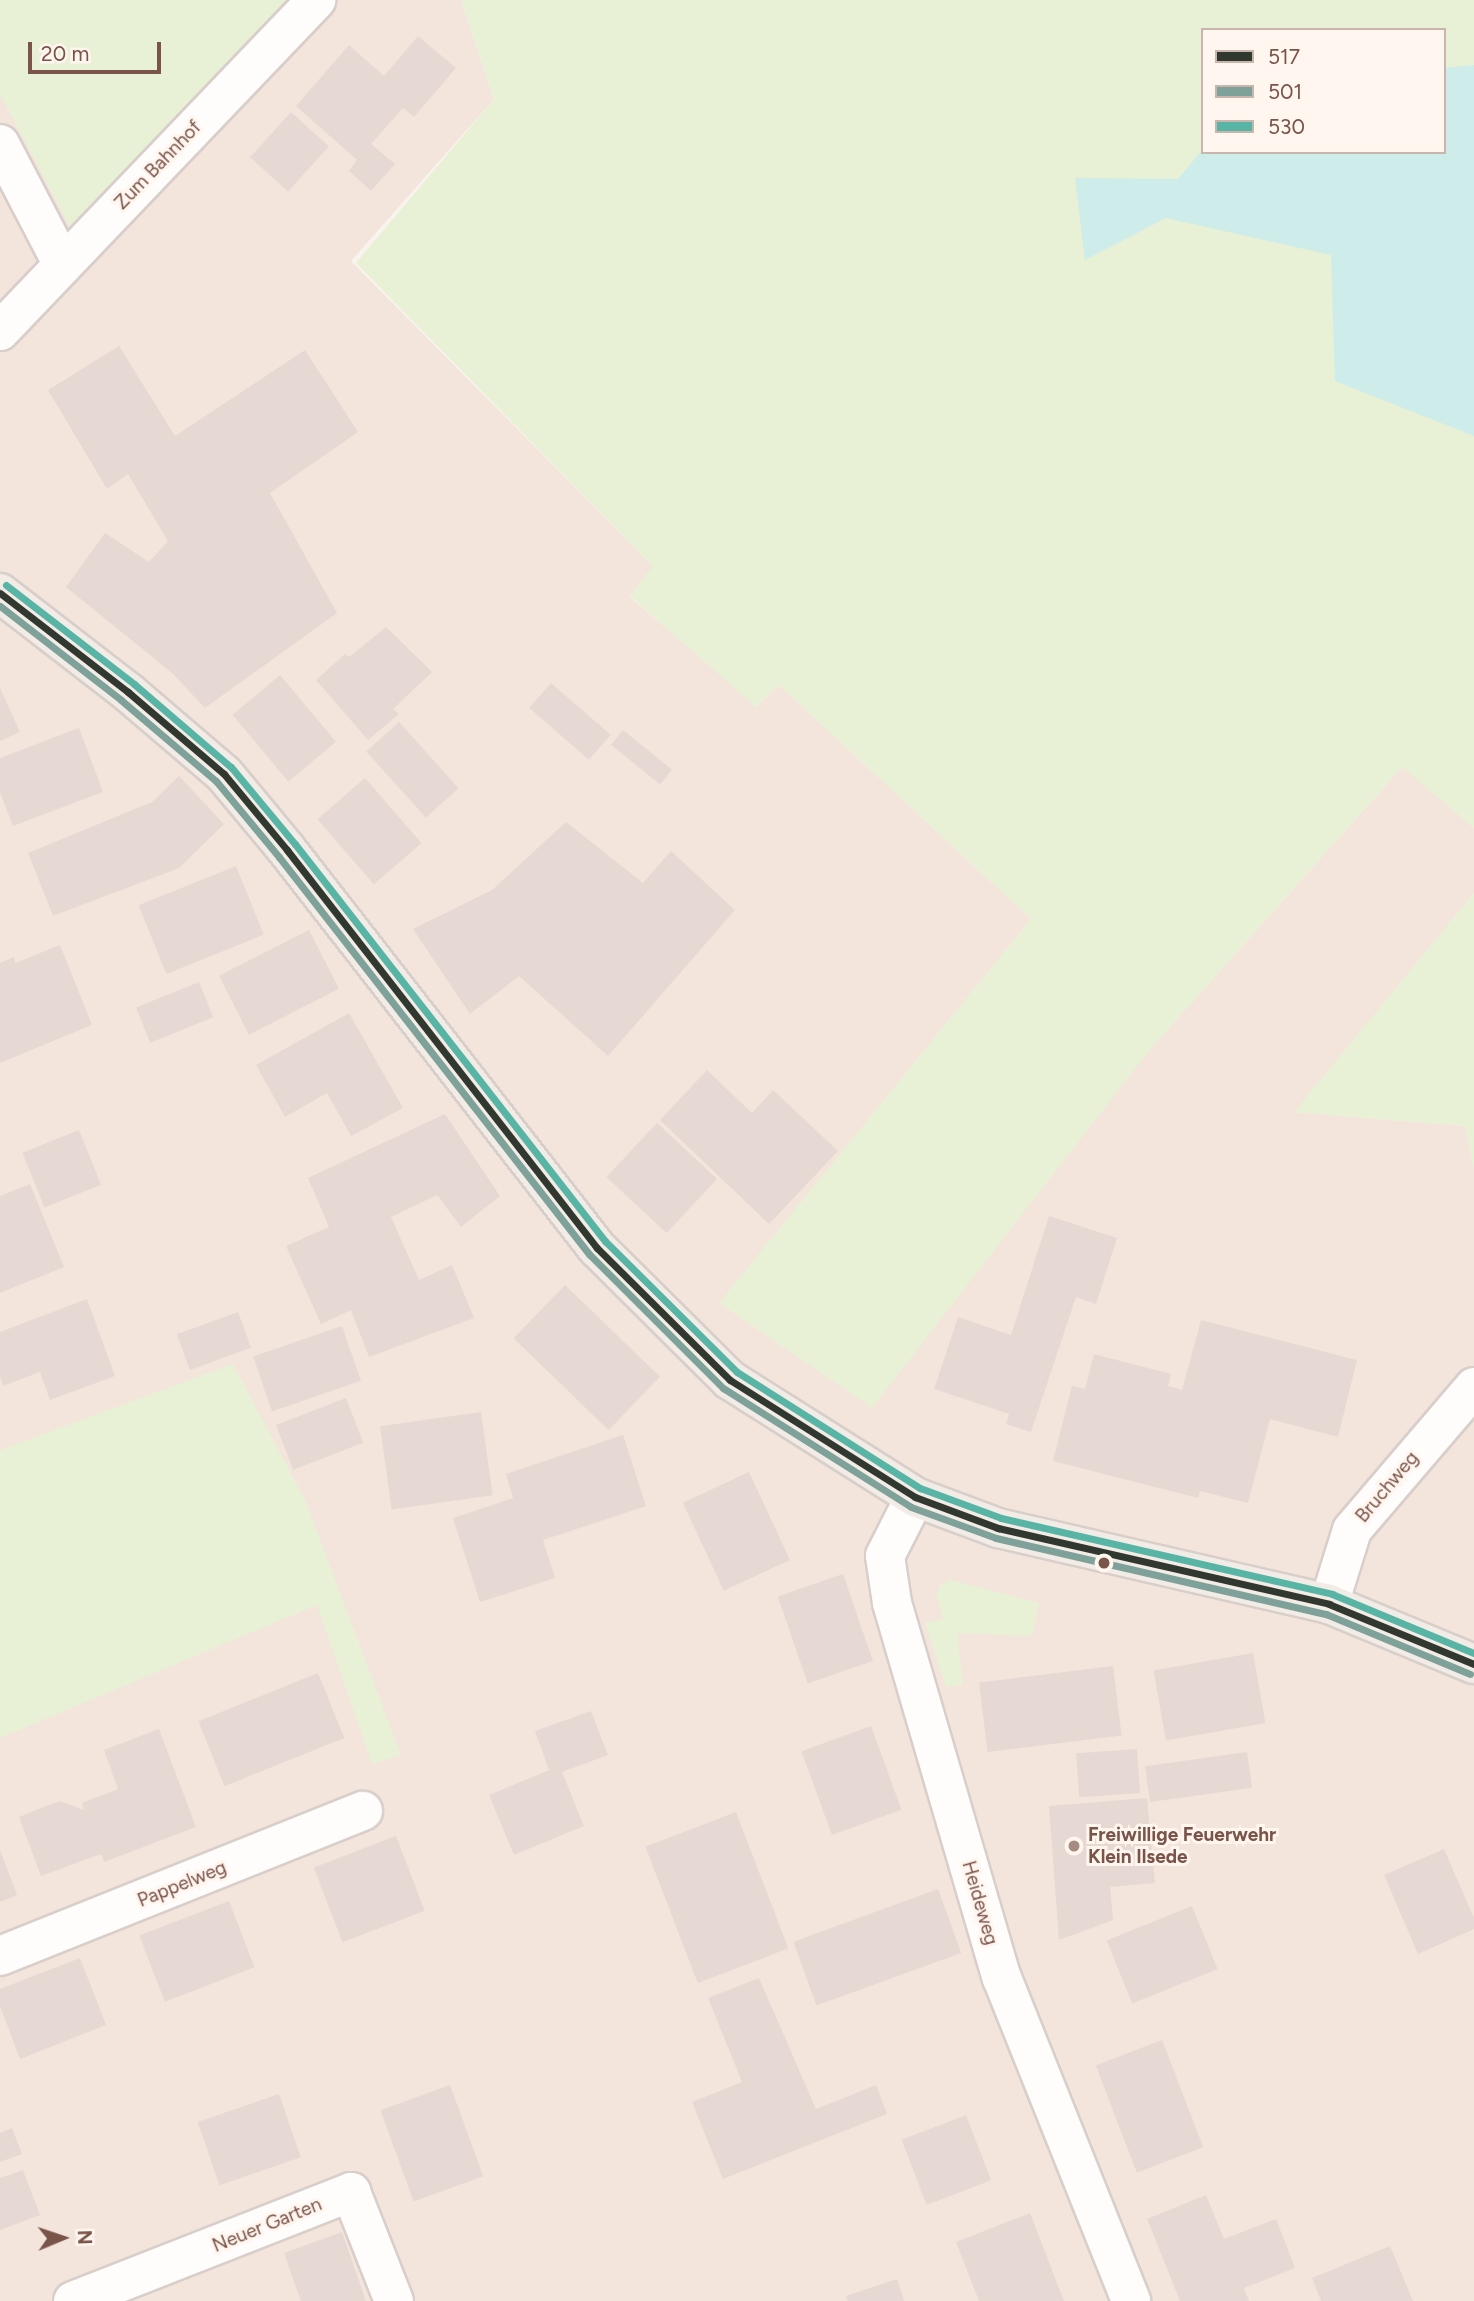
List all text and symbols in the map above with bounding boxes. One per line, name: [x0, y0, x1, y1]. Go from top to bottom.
scale bar: [32, 28, 164, 72]
legend: [1201, 28, 1446, 154]
text: 20 m: [41, 41, 89, 66]
text: 517: [1268, 44, 1300, 69]
text: 501: [1268, 79, 1302, 104]
text: 530: [1268, 114, 1305, 139]
street label: Zum Bahnhof: [110, 116, 206, 214]
street label: Bruchweg: [1351, 1447, 1423, 1527]
unlabelled marker: [1097, 1556, 1111, 1570]
place label: Freiwillige Feuerwehr Klein Ilsede: [1088, 1824, 1276, 1868]
marker: Freiwillige Feuerwehr Klein Ilsede: [1066, 1838, 1082, 1854]
street label: Pappelweg: [134, 1856, 230, 1912]
street label: Heideweg: [957, 1858, 1003, 1948]
street label: Neuer Garten: [209, 2193, 325, 2257]
north arrow: [28, 2203, 98, 2273]
text: N: [73, 2230, 96, 2245]

